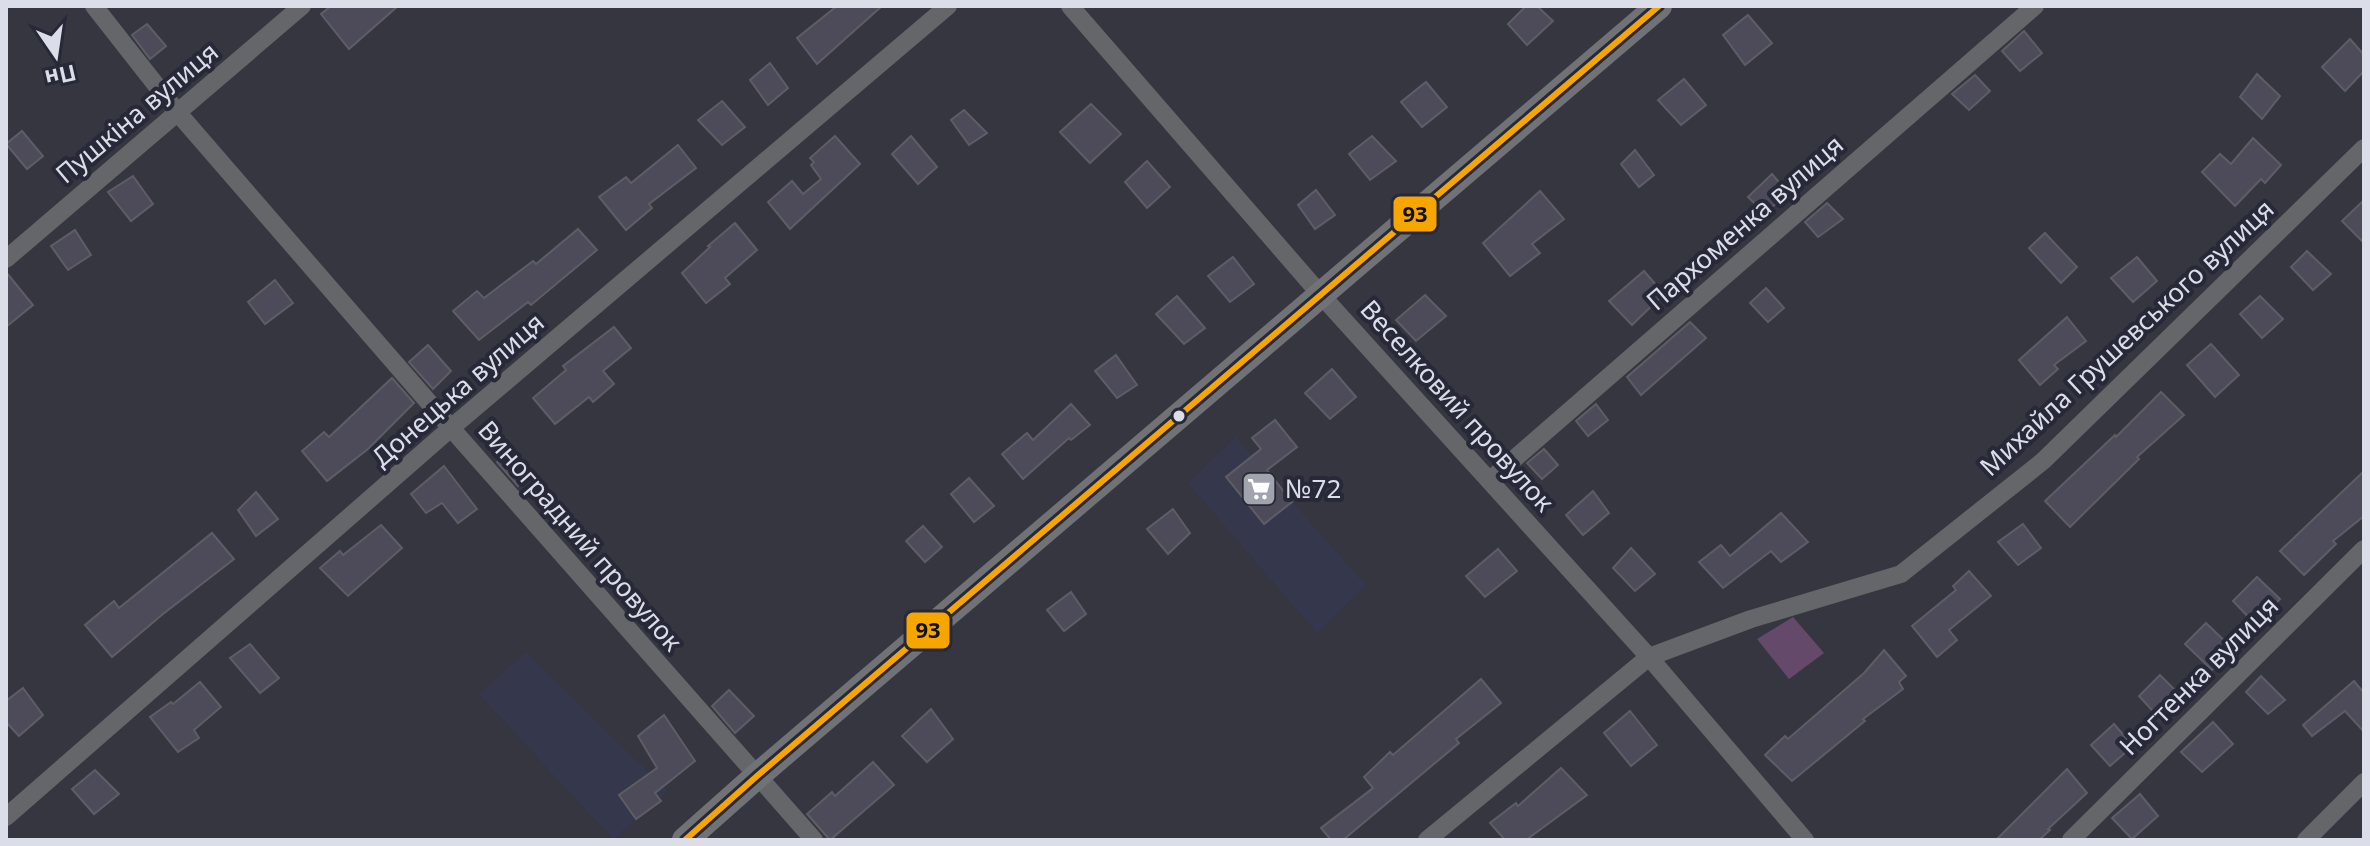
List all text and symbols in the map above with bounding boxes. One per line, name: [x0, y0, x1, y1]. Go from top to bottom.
north arrow: [16, 16, 96, 96]
street label: Пушкіна вулиця: [47, 34, 225, 191]
text: Пн: [42, 58, 79, 95]
street label: Пархоменка вулиця: [1638, 127, 1851, 318]
street label: Михайла Грушевського вулиця: [1971, 191, 2281, 484]
line badge: 93: [1392, 195, 1438, 233]
text: 93: [1402, 198, 1428, 228]
street label: Веселковий провулок: [1353, 292, 1563, 519]
street label: Донецька вулиця: [363, 304, 551, 474]
unlabelled marker: [1171, 408, 1187, 424]
street label: Виноградний провулок: [470, 412, 691, 659]
supermarket icon: №72: [1240, 470, 1278, 508]
place label: №72: [1285, 470, 1341, 506]
street label: Ногтенка вулиця: [2111, 588, 2286, 763]
line badge: 93: [905, 611, 951, 650]
text: 93: [915, 614, 941, 644]

